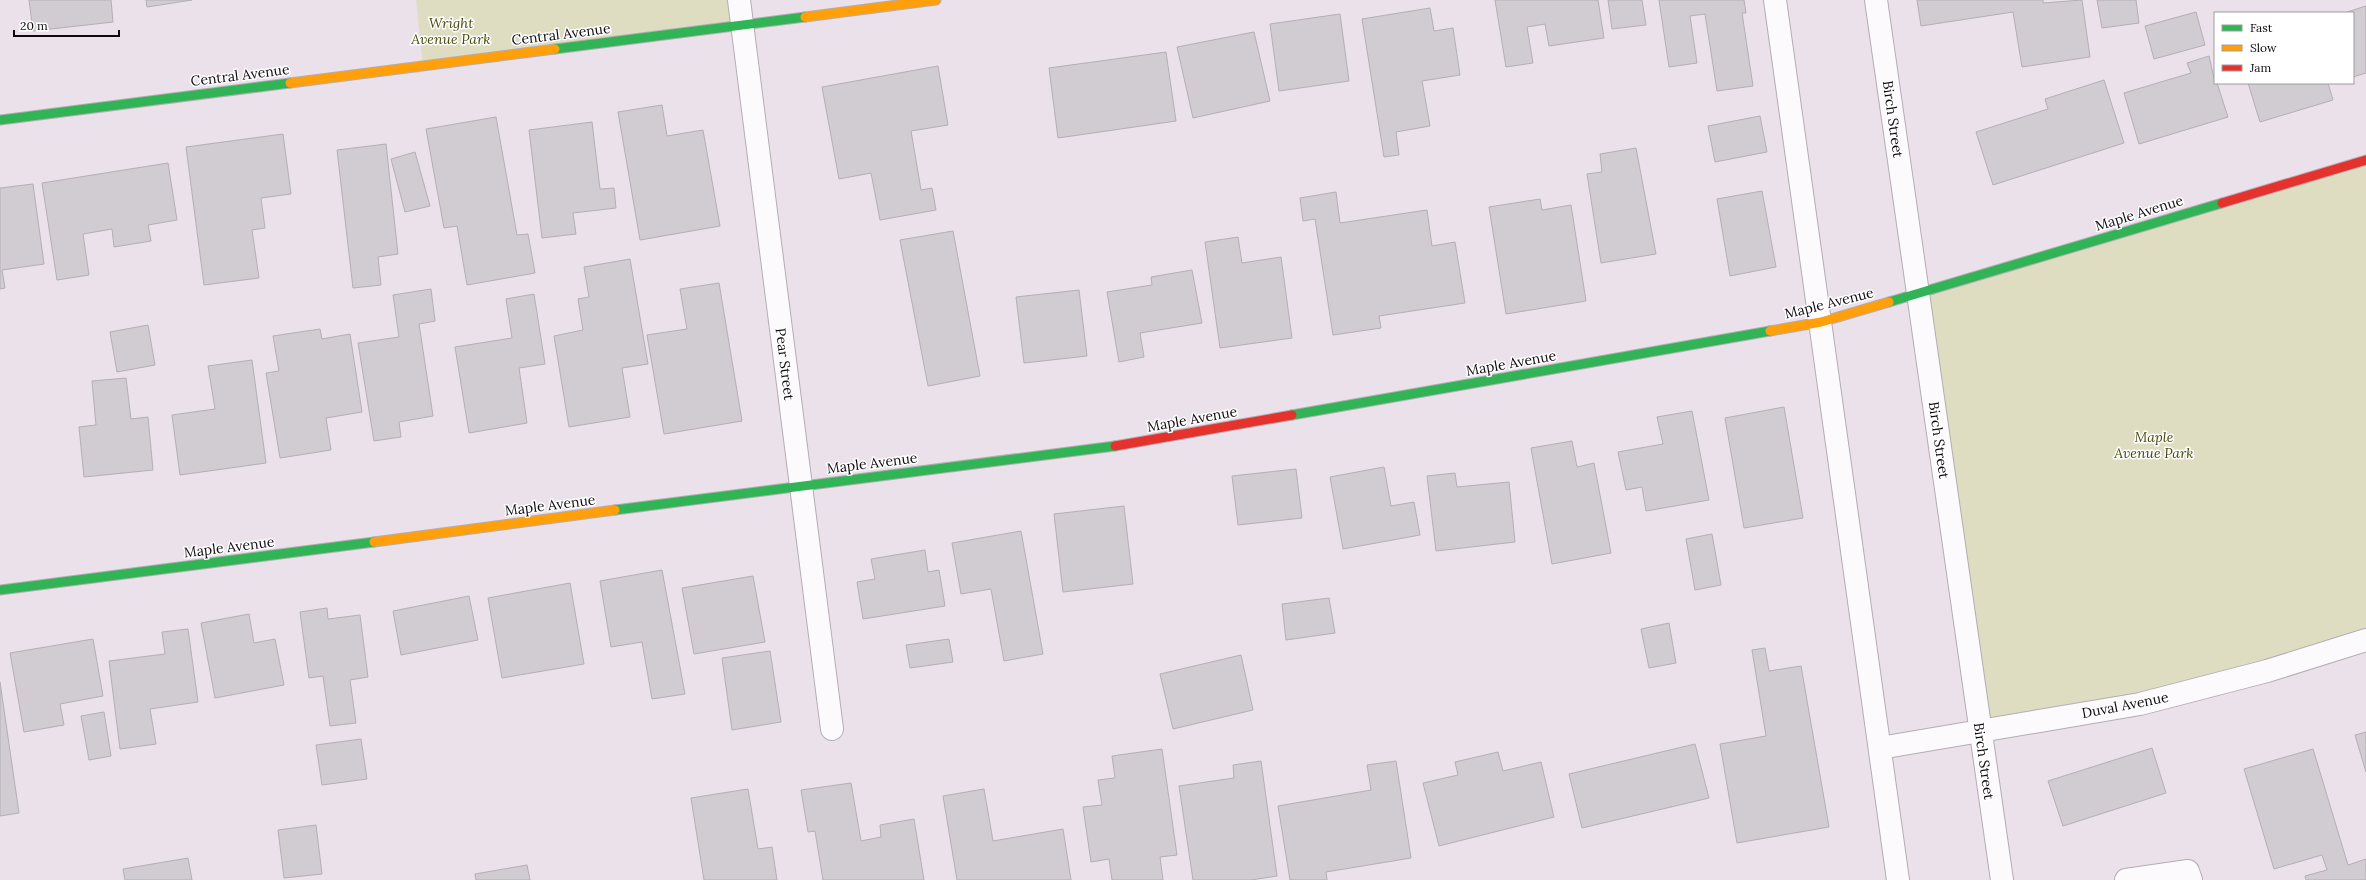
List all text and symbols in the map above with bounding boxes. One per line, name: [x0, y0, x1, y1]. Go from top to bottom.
scale bar: [14, 12, 119, 38]
legend: [2214, 12, 2354, 84]
park label: Wright Avenue Park: [410, 14, 491, 48]
text: 20 m: [20, 18, 48, 33]
street label: Central Avenue: [511, 19, 612, 49]
text: Fast: [2250, 20, 2273, 35]
text: Slow: [2250, 40, 2277, 55]
street label: Central Avenue: [190, 60, 291, 90]
text: Jam: [2249, 60, 2271, 75]
street label: Birch Street: [1879, 79, 1907, 159]
street label: Maple Avenue: [2093, 191, 2186, 235]
street label: Maple Avenue: [1783, 283, 1876, 323]
street label: Pear Street: [772, 327, 798, 402]
street label: Maple Avenue: [1465, 346, 1558, 380]
street label: Birch Street: [1925, 400, 1953, 480]
street label: Maple Avenue: [1146, 402, 1239, 436]
park label: Maple Avenue Park: [2113, 428, 2194, 462]
street label: Maple Avenue: [826, 448, 919, 477]
street label: Maple Avenue: [504, 490, 597, 519]
street label: Maple Avenue: [183, 532, 276, 561]
street label: Duval Avenue: [2080, 688, 2170, 722]
street label: Birch Street: [1970, 721, 1998, 801]

